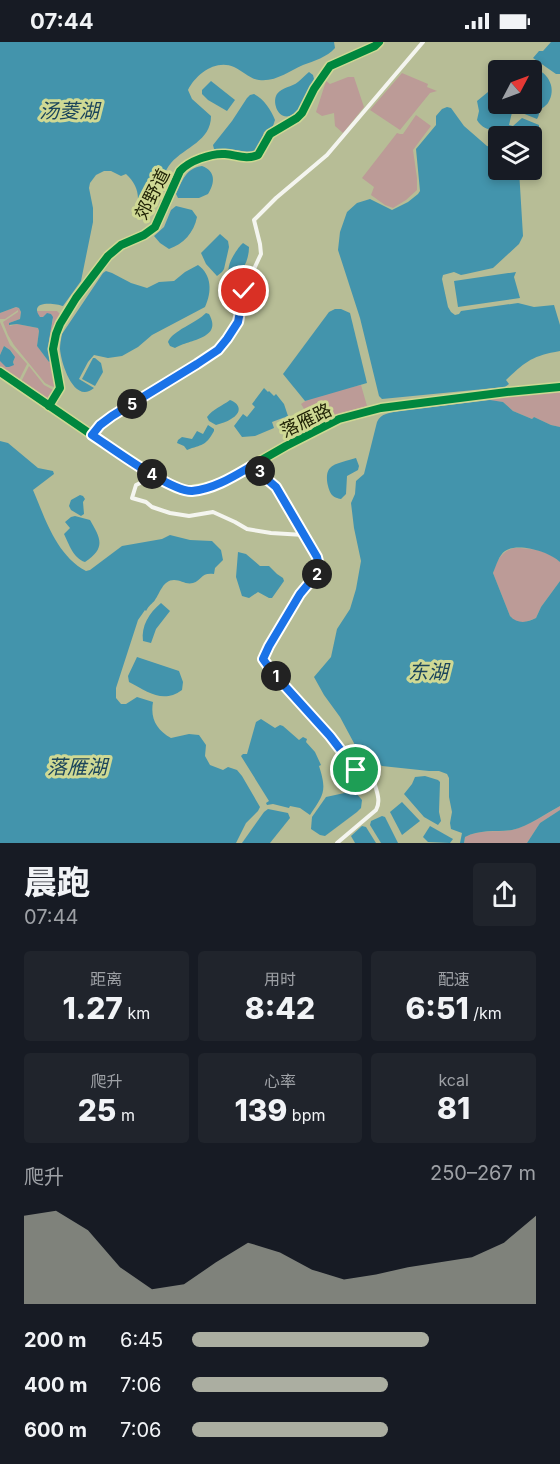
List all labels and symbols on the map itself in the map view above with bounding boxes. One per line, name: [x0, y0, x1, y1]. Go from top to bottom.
north arrow: [488, 60, 542, 114]
water label: 汤菱湖: [39, 99, 102, 123]
street label: 郊野道: [130, 165, 174, 223]
pin: [218, 265, 269, 316]
pin: 5: [117, 389, 147, 419]
street label: 落雁路: [277, 399, 335, 441]
pin: 3: [245, 456, 275, 486]
pin: 4: [137, 459, 167, 489]
pin: 2: [302, 559, 332, 589]
water label: 东湖: [408, 660, 451, 684]
pin: 1: [261, 661, 291, 691]
pin: [330, 744, 381, 795]
water label: 落雁湖: [47, 755, 110, 779]

